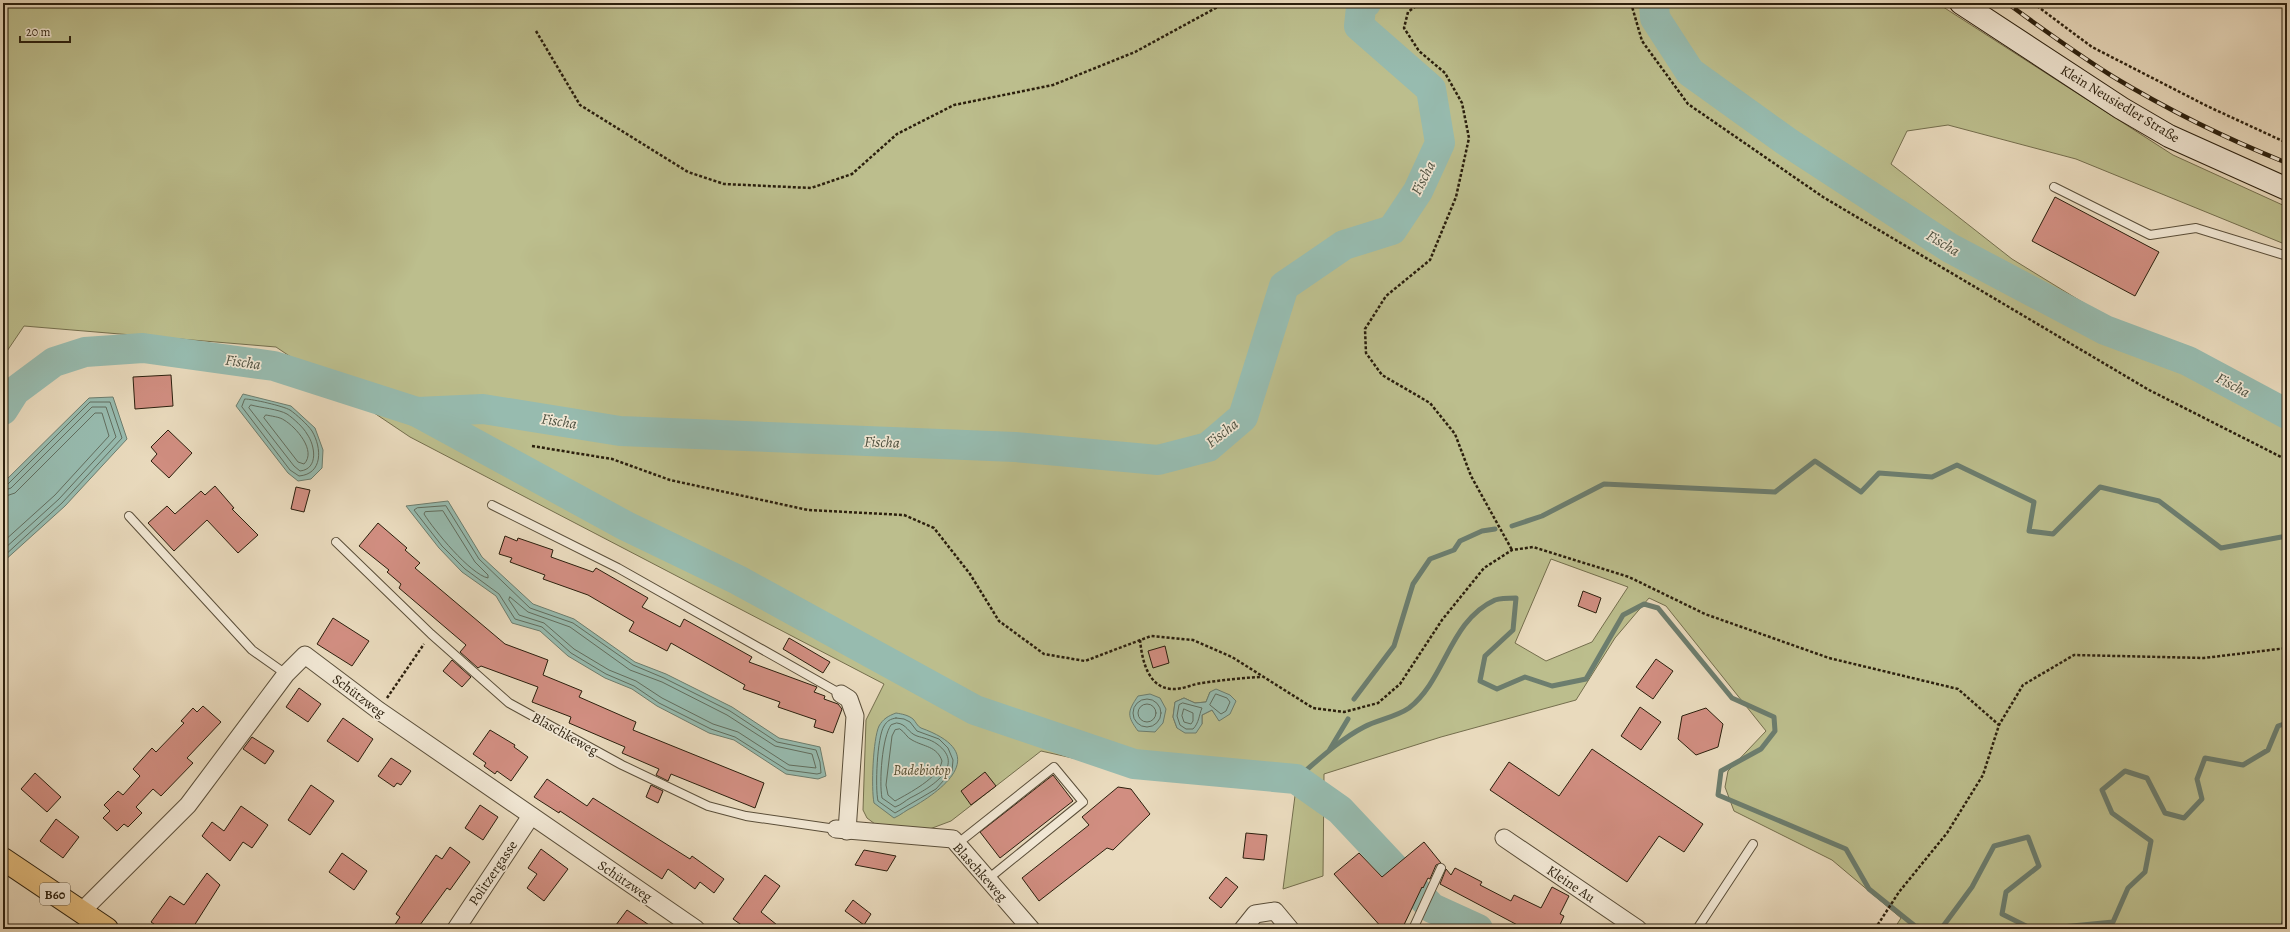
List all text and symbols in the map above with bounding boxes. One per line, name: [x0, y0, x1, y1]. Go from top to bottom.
scale bar: [20, 18, 70, 44]
text: 20 m: [26, 24, 50, 40]
street label: Klein Neusiedler Straße: [2057, 61, 2183, 147]
water label: Fischa: [1406, 158, 1440, 198]
water label: Fischa: [1923, 225, 1963, 261]
water label: Fischa: [224, 350, 262, 374]
water label: Fischa: [2213, 368, 2253, 402]
water label: Fischa: [540, 408, 578, 434]
water label: Fischa: [1202, 414, 1242, 452]
water label: Fischa: [864, 431, 900, 453]
street label: Schützweg: [329, 670, 389, 722]
street label: Blaschkeweg: [528, 708, 602, 760]
park label: Badebiotop: [893, 761, 951, 780]
street label: Politzergasse: [464, 837, 522, 909]
street label: Blaschkeweg: [948, 838, 1012, 906]
street label: Schützweg: [594, 856, 656, 906]
street label: Kleine Au: [1543, 861, 1599, 907]
road number: B60: [40, 883, 70, 905]

